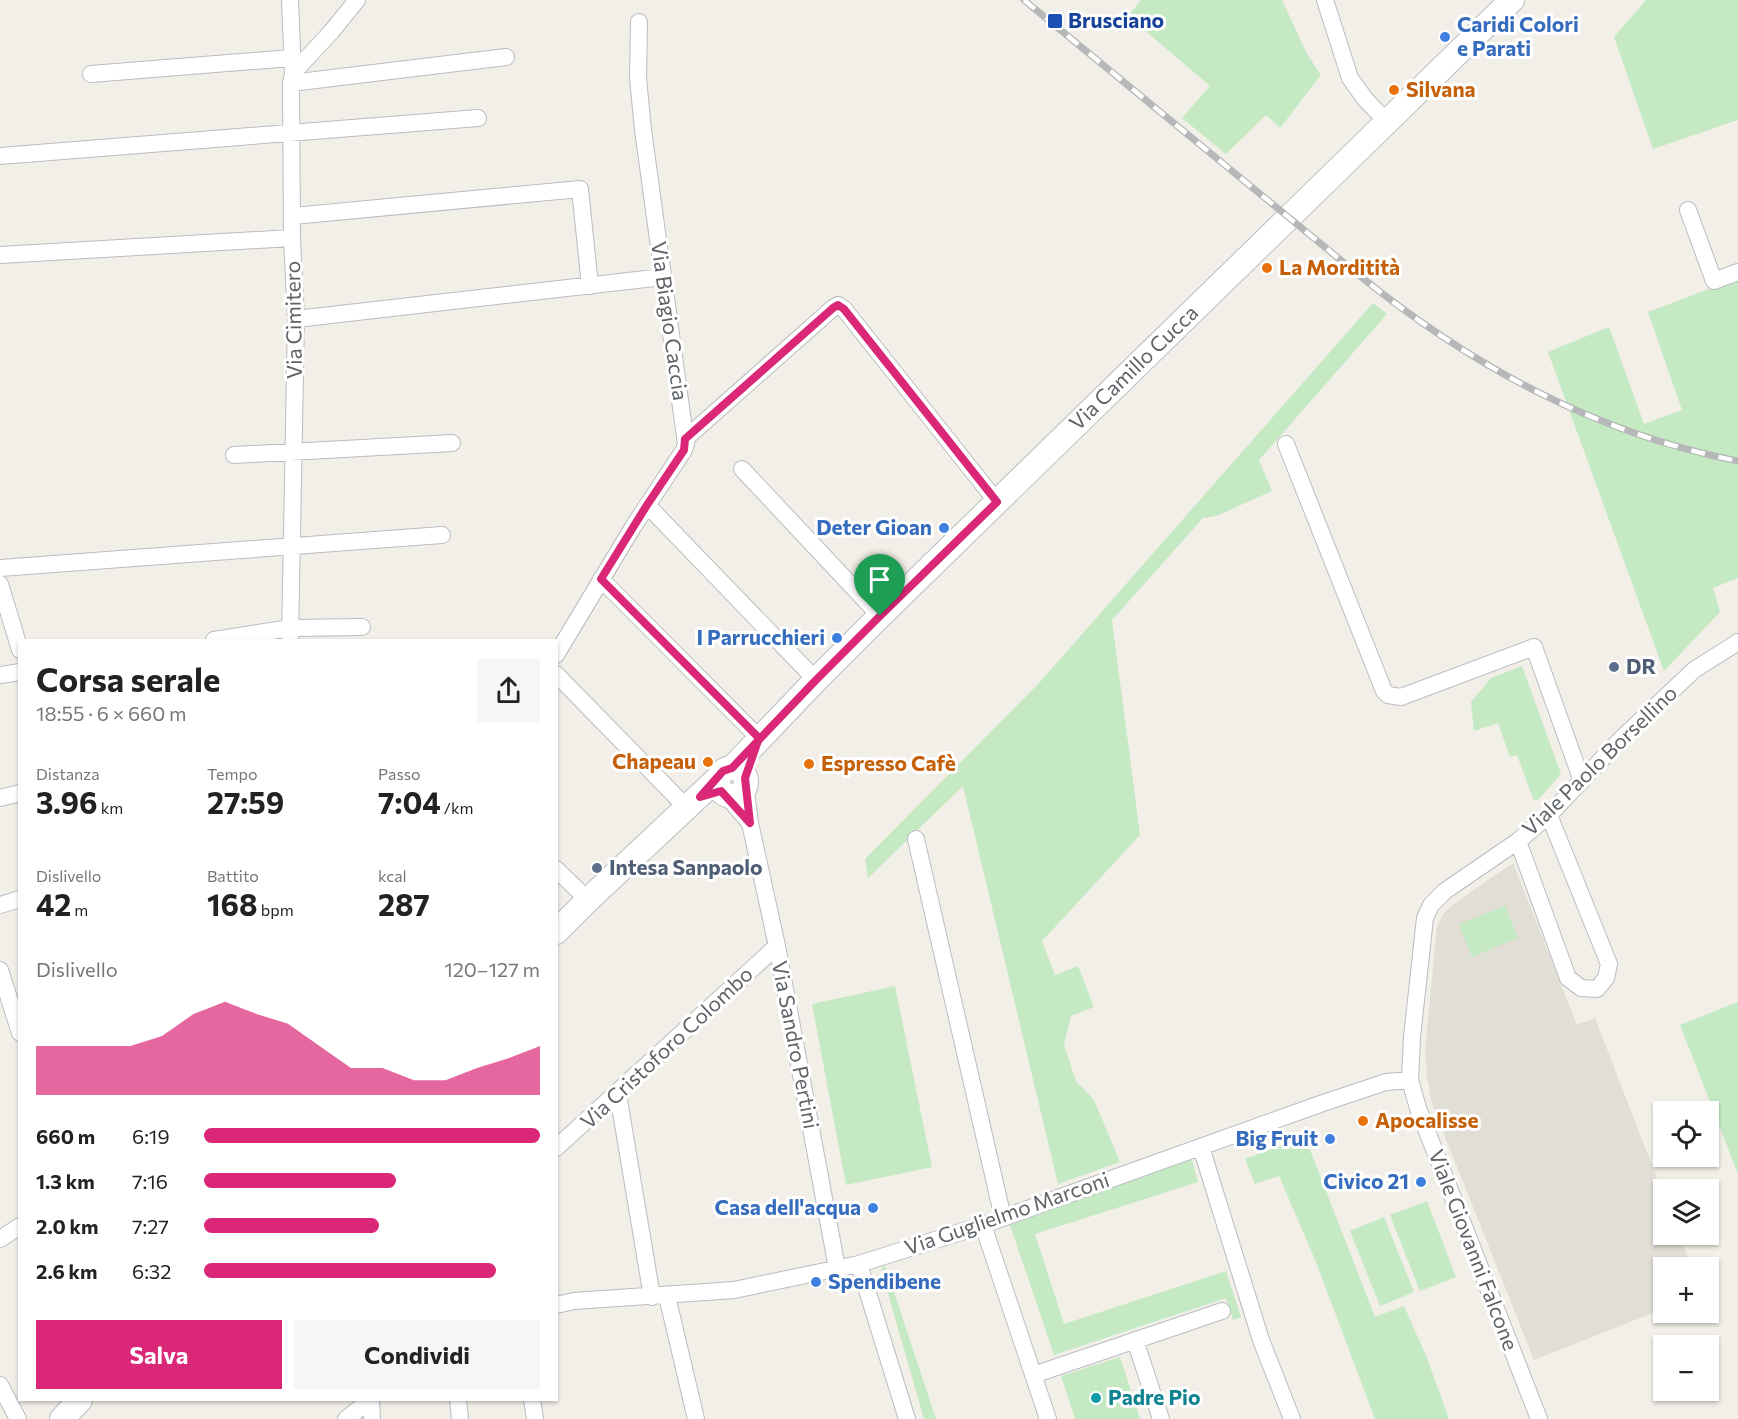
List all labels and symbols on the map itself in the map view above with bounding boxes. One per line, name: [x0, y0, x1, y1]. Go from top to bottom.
place label: Brusciano: [1068, 7, 1164, 32]
place label: Caridi Colori e Parati: [1457, 11, 1579, 60]
marker: Brusciano: [1046, 12, 1064, 30]
marker: Caridi Colori e Parati: [1438, 30, 1452, 44]
place label: Silvana: [1406, 76, 1476, 101]
marker: Silvana: [1387, 83, 1401, 97]
street label: Via Biagio Caccia: [647, 240, 694, 402]
place label: La Morditità: [1279, 254, 1400, 279]
street label: Via Cimitero: [279, 261, 306, 379]
marker: La Morditità: [1260, 261, 1274, 275]
street label: Via Camillo Cucca: [1063, 299, 1202, 435]
place label: Deter Gioan: [816, 514, 932, 539]
marker: Deter Gioan: [937, 521, 951, 535]
pin: [854, 554, 905, 616]
place label: I Parrucchieri: [696, 624, 825, 649]
marker: I Parrucchieri: [830, 631, 844, 645]
place label: DR: [1626, 653, 1656, 678]
marker: DR: [1607, 660, 1621, 674]
street label: Viale Paolo Borsellino: [1516, 680, 1681, 840]
place label: Chapeau: [612, 748, 696, 773]
place label: Espresso Cafè: [821, 750, 956, 775]
marker: Chapeau: [701, 755, 715, 769]
marker: Espresso Cafè: [802, 757, 816, 771]
place label: Intesa Sanpaolo: [609, 854, 763, 879]
marker: Intesa Sanpaolo: [590, 861, 604, 875]
street label: Via Sandro Pertini: [768, 959, 825, 1131]
street label: Via Cristoforo Colombo: [575, 961, 757, 1133]
place label: Apocalisse: [1375, 1107, 1478, 1132]
marker: Apocalisse: [1356, 1114, 1370, 1128]
place label: Big Fruit: [1235, 1125, 1318, 1150]
marker: Big Fruit: [1323, 1132, 1337, 1146]
street label: Viale Giovanni Falcone: [1425, 1145, 1524, 1353]
street label: Via Guglielmo Marconi: [901, 1166, 1112, 1259]
place label: Civico 21: [1323, 1168, 1409, 1193]
marker: Civico 21: [1414, 1175, 1428, 1189]
place label: Casa dell'acqua: [715, 1194, 861, 1219]
marker: Casa dell'acqua: [866, 1201, 880, 1215]
place label: Spendibene: [828, 1268, 941, 1293]
marker: Spendibene: [809, 1275, 823, 1289]
place label: Padre Pio: [1108, 1384, 1200, 1409]
marker: Padre Pio: [1089, 1391, 1103, 1405]

